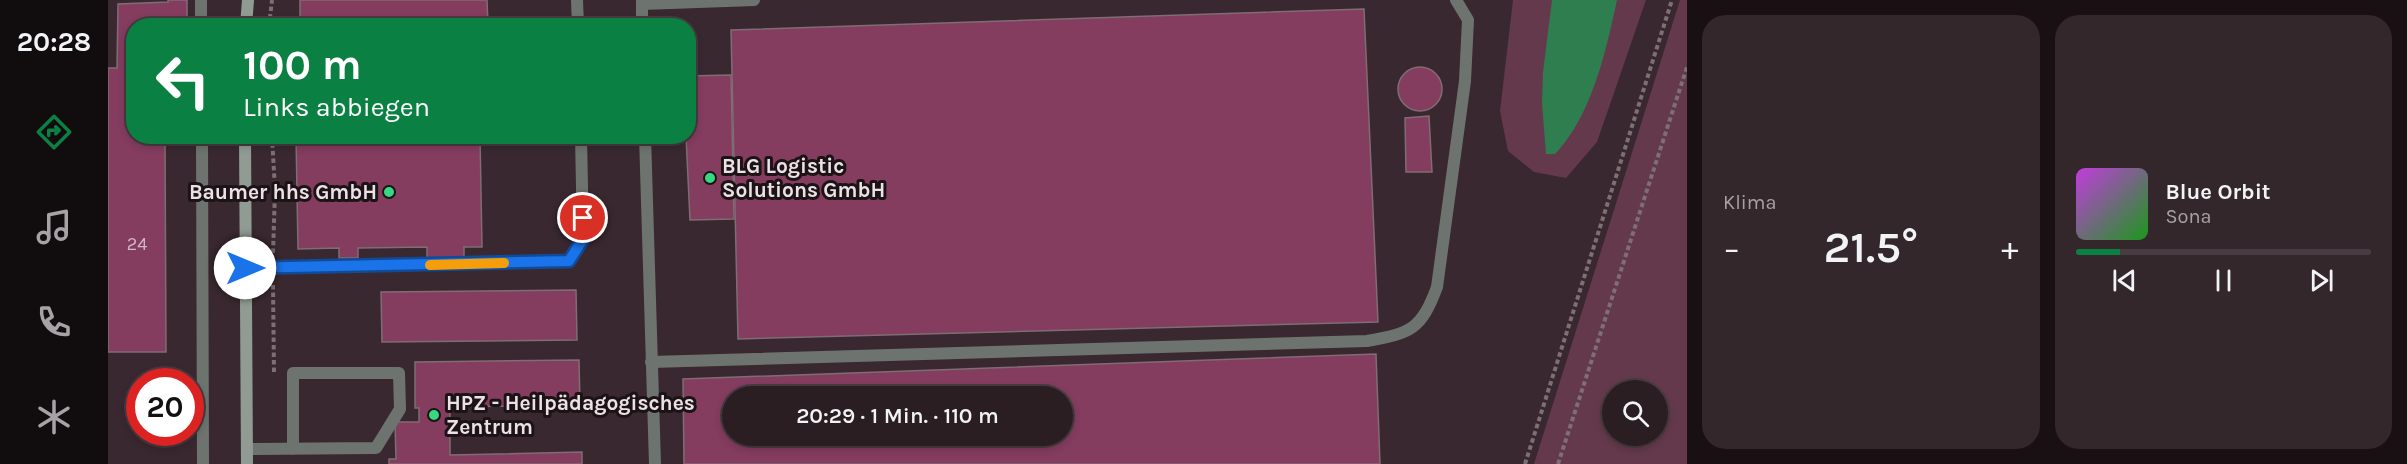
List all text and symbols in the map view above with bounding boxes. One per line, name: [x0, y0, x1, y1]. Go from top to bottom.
text: 20:28: [17, 26, 91, 58]
text: 100 m: [243, 40, 362, 90]
icon: left: [144, 42, 222, 120]
text: Links abbiegen: [243, 91, 430, 123]
icon: directions: [33, 111, 75, 153]
place label: BLG Logistic Solutions GmbH: [722, 154, 885, 202]
marker: BLG Logistic Solutions GmbH: [703, 171, 717, 185]
text: Blue Orbit: [2166, 179, 2271, 205]
place label: Baumer hhs GmbH: [189, 180, 377, 204]
marker: Baumer hhs GmbH: [382, 185, 396, 199]
text: Klima: [1723, 191, 1776, 214]
pin: [557, 192, 608, 243]
icon: arrive: [566, 201, 599, 234]
text: Sona: [2166, 205, 2212, 228]
icon: music: [33, 206, 75, 248]
text: 21.5°: [1823, 221, 1918, 273]
text: −: [1723, 229, 1740, 267]
text: +: [2001, 229, 2018, 267]
house number: 24: [127, 233, 147, 255]
position arrow: [213, 236, 277, 300]
icon: previous: [2108, 264, 2141, 297]
icon: pause: [2207, 264, 2240, 297]
icon: next: [2305, 264, 2338, 297]
icon: phone: [33, 301, 75, 343]
speed limit sign: 20: [126, 368, 204, 446]
map controls: [1602, 380, 1668, 446]
button: search: [1602, 380, 1668, 446]
place label: HPZ - Heilpädagogisches Zentrum: [446, 391, 695, 439]
icon: climate: [33, 396, 75, 438]
text: 20:29 · 1 Min. · 110 m: [796, 403, 999, 429]
marker: HPZ - Heilpädagogisches Zentrum: [427, 408, 441, 422]

